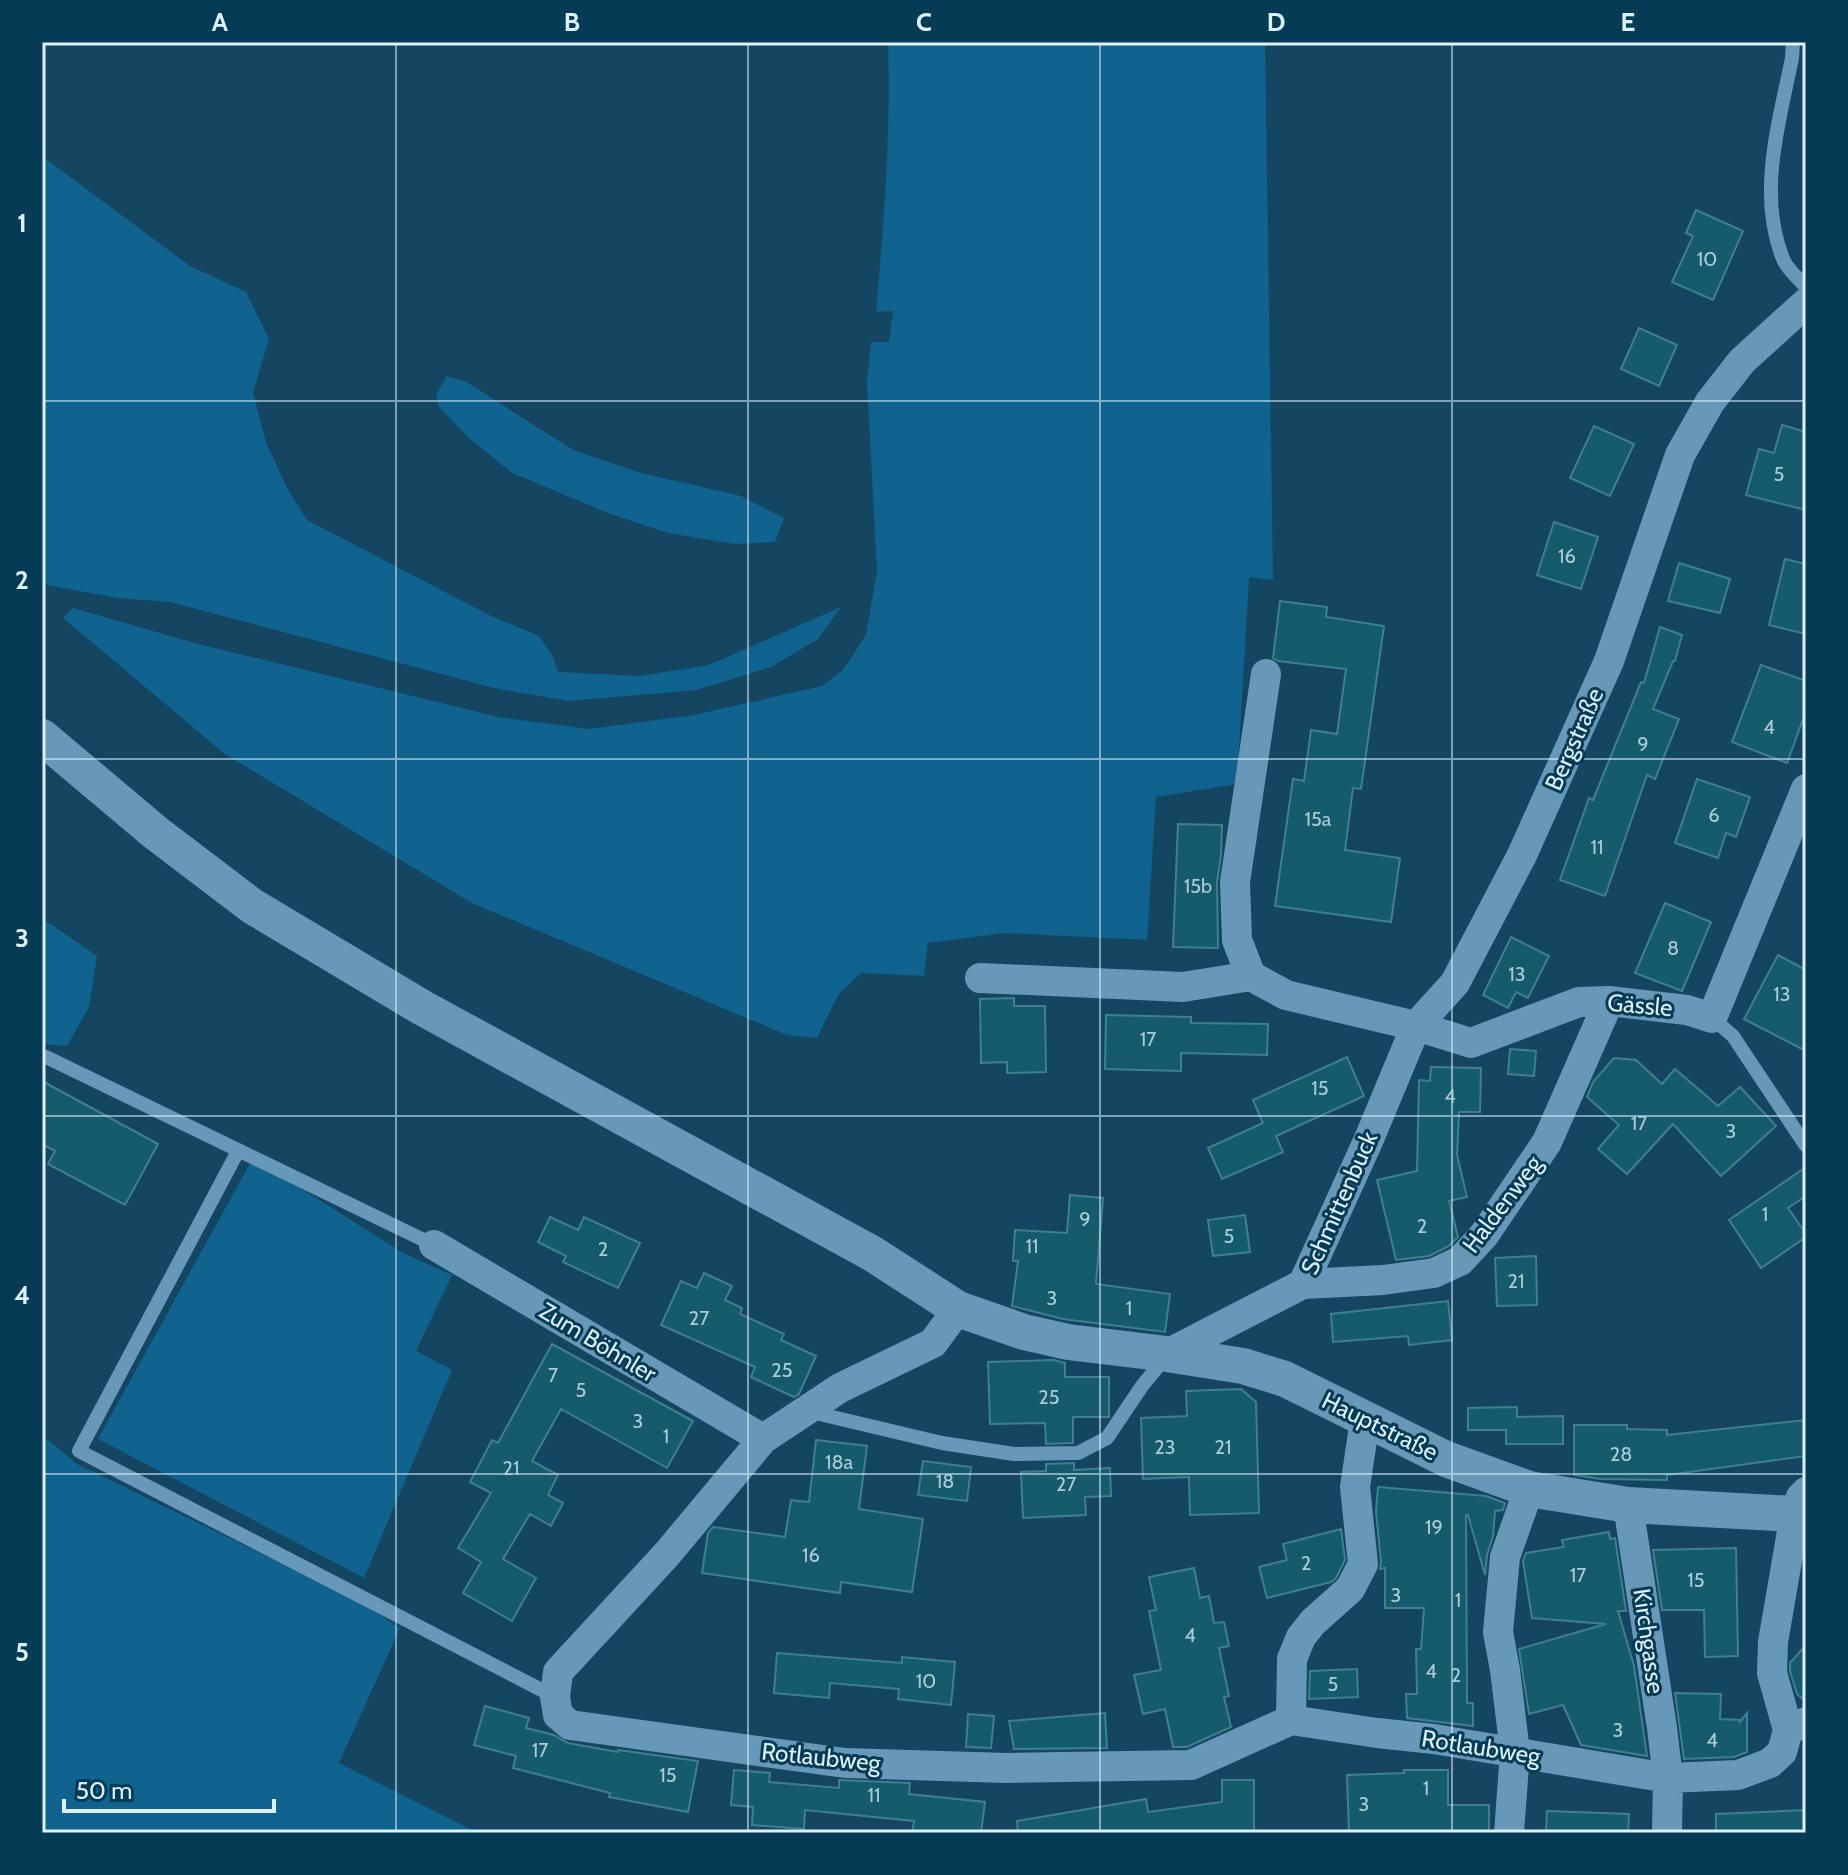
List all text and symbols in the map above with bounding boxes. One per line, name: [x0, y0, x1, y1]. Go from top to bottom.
text: A: [212, 6, 229, 38]
text: B: [564, 6, 580, 38]
text: C: [916, 6, 932, 38]
text: D: [1267, 6, 1285, 38]
text: E: [1621, 6, 1635, 38]
text: 1: [17, 207, 27, 239]
house number: 10: [1697, 247, 1717, 271]
house number: 5: [1774, 462, 1784, 486]
house number: 16: [1558, 544, 1576, 568]
text: 2: [15, 564, 29, 596]
street label: Bergstraße: [1539, 683, 1609, 795]
house number: 4: [1763, 715, 1775, 739]
house number: 9: [1637, 732, 1649, 756]
house number: 6: [1708, 803, 1720, 827]
house number: 15a: [1305, 807, 1332, 831]
house number: 11: [1590, 835, 1604, 859]
house number: 15b: [1184, 874, 1212, 898]
text: 3: [15, 922, 29, 954]
house number: 8: [1667, 936, 1679, 960]
house number: 13: [1508, 962, 1526, 986]
house number: 13: [1773, 982, 1791, 1006]
street label: Gässle: [1606, 988, 1674, 1022]
house number: 17: [1140, 1027, 1156, 1051]
house number: 15: [1311, 1076, 1329, 1100]
house number: 4: [1444, 1084, 1456, 1108]
house number: 17: [1631, 1111, 1647, 1135]
house number: 3: [1726, 1119, 1736, 1143]
street label: Schmittenbuck: [1295, 1127, 1384, 1279]
street label: Haldenweg: [1456, 1149, 1549, 1258]
house number: 1: [1762, 1202, 1768, 1226]
house number: 9: [1079, 1207, 1091, 1231]
house number: 2: [1417, 1214, 1427, 1238]
house number: 5: [1224, 1224, 1234, 1248]
house number: 11: [1025, 1234, 1039, 1258]
house number: 2: [598, 1237, 608, 1261]
house number: 21: [1508, 1269, 1525, 1293]
text: 4: [14, 1279, 30, 1311]
house number: 3: [1047, 1286, 1057, 1310]
street label: Zum Böhnler: [534, 1296, 662, 1388]
house number: 1: [1126, 1296, 1132, 1320]
house number: 27: [689, 1306, 709, 1330]
house number: 25: [771, 1358, 793, 1382]
house number: 7: [548, 1363, 558, 1387]
house number: 5: [576, 1378, 586, 1402]
house number: 25: [1038, 1385, 1060, 1409]
street label: Hauptstraße: [1317, 1386, 1443, 1466]
house number: 3: [633, 1409, 643, 1433]
house number: 1: [663, 1424, 669, 1448]
house number: 23: [1154, 1435, 1176, 1459]
house number: 21: [1215, 1435, 1232, 1459]
house number: 28: [1610, 1442, 1632, 1466]
house number: 18a: [825, 1450, 854, 1474]
house number: 21: [503, 1456, 520, 1480]
house number: 18: [936, 1469, 954, 1493]
house number: 27: [1056, 1472, 1076, 1496]
house number: 19: [1425, 1515, 1443, 1539]
house number: 16: [802, 1543, 820, 1567]
house number: 2: [1301, 1551, 1311, 1575]
house number: 17: [1570, 1563, 1586, 1587]
house number: 15: [1687, 1568, 1705, 1592]
house number: 3: [1391, 1583, 1401, 1607]
street label: Kirchgasse: [1627, 1586, 1671, 1696]
house number: 1: [1455, 1588, 1461, 1612]
house number: 4: [1184, 1623, 1196, 1647]
text: 5: [15, 1636, 29, 1668]
house number: 4: [1425, 1659, 1437, 1683]
house number: 2: [1451, 1663, 1461, 1687]
house number: 10: [916, 1669, 936, 1693]
house number: 5: [1328, 1672, 1338, 1696]
house number: 3: [1613, 1718, 1623, 1742]
street label: Rotlaubweg: [1420, 1723, 1543, 1771]
house number: 4: [1706, 1728, 1718, 1752]
street label: Rotlaubweg: [760, 1736, 883, 1778]
house number: 17: [532, 1738, 548, 1762]
scale bar: [64, 1763, 274, 1813]
house number: 15: [659, 1763, 677, 1787]
text: 50 m: [76, 1776, 132, 1805]
house number: 1: [1423, 1776, 1429, 1800]
house number: 11: [867, 1783, 881, 1807]
house number: 3: [1359, 1792, 1369, 1816]

